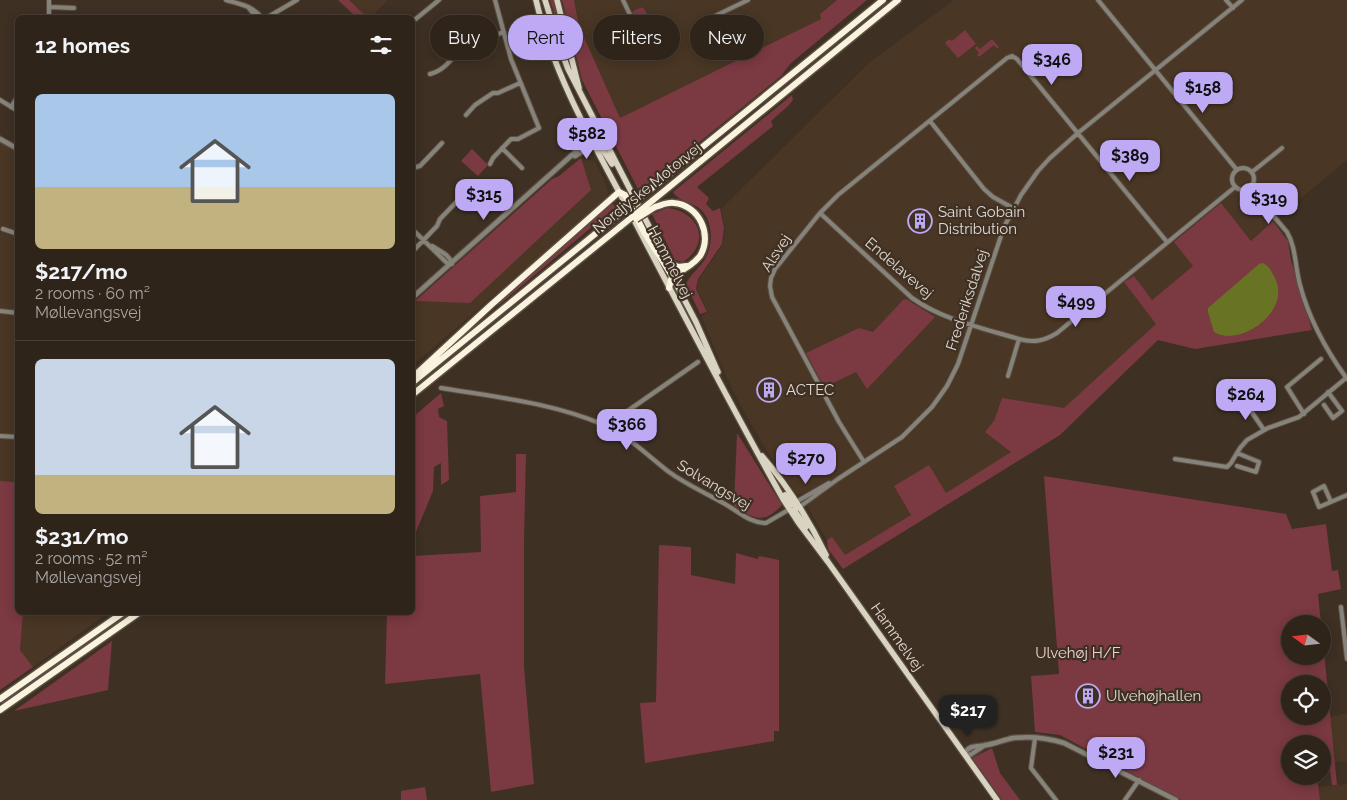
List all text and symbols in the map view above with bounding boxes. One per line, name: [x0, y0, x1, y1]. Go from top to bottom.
chip: Buy: [430, 15, 498, 60]
chip: Rent: [508, 15, 583, 60]
chip: Filters: [593, 15, 680, 60]
chip: New: [690, 15, 764, 60]
icon: filters: [367, 31, 395, 59]
text: 12 homes: [35, 33, 130, 58]
pin: $346: [1022, 44, 1082, 86]
text: $346: [1033, 50, 1071, 69]
pin: $158: [1173, 72, 1233, 114]
text: $158: [1185, 78, 1221, 97]
pin: $582: [557, 118, 617, 160]
text: $582: [568, 124, 606, 143]
icon: home: [170, 126, 260, 216]
street label: Nordjyske Motorvej: [589, 139, 705, 237]
pin: $389: [1100, 140, 1160, 182]
text: $389: [1111, 146, 1149, 165]
pin: $315: [454, 178, 514, 221]
pin: $319: [1239, 182, 1299, 225]
text: $315: [466, 185, 502, 204]
text: $319: [1251, 189, 1287, 208]
place label: Saint Gobain Distribution: [938, 203, 1025, 238]
building icon: Saint Gobain Distribution: [907, 208, 933, 234]
street label: Hammelvej: [644, 223, 696, 301]
street label: Alsvej: [757, 231, 795, 275]
street label: Endelavevej: [861, 234, 937, 302]
street label: Frederiksdalvej: [942, 247, 992, 353]
text: $217/mo: [35, 259, 128, 284]
text: 2 rooms · 60 m²: [35, 284, 150, 303]
pin: $499: [1046, 286, 1106, 328]
text: $499: [1057, 292, 1095, 311]
text: Møllevangsvej: [35, 303, 141, 322]
building icon: ACTEC: [756, 377, 782, 403]
pin: $264: [1216, 378, 1276, 421]
place label: ACTEC: [786, 381, 834, 399]
text: $264: [1227, 385, 1265, 404]
icon: home: [170, 392, 260, 482]
pin: $366: [597, 408, 657, 451]
text: $366: [608, 415, 646, 434]
pin: $270: [776, 442, 836, 485]
text: $270: [787, 449, 825, 468]
street label: Solvangsvej: [674, 456, 754, 514]
text: $231/mo: [35, 524, 129, 549]
text: 2 rooms · 52 m²: [35, 549, 147, 568]
text: Møllevangsvej: [35, 568, 141, 587]
street label: Hammelvej: [867, 599, 927, 675]
north arrow: [1281, 615, 1331, 665]
map controls: [1281, 615, 1331, 785]
park label: Ulvehøj H/F: [1035, 644, 1121, 662]
button: locate: [1281, 675, 1331, 725]
building icon: Ulvehøjhallen: [1075, 683, 1101, 709]
place label: Ulvehøjhallen: [1106, 687, 1201, 705]
pin: $217: [938, 694, 998, 737]
text: $217: [950, 701, 986, 720]
button: layers: [1281, 735, 1331, 785]
pin: $231: [1086, 736, 1146, 779]
text: $231: [1098, 743, 1134, 762]

